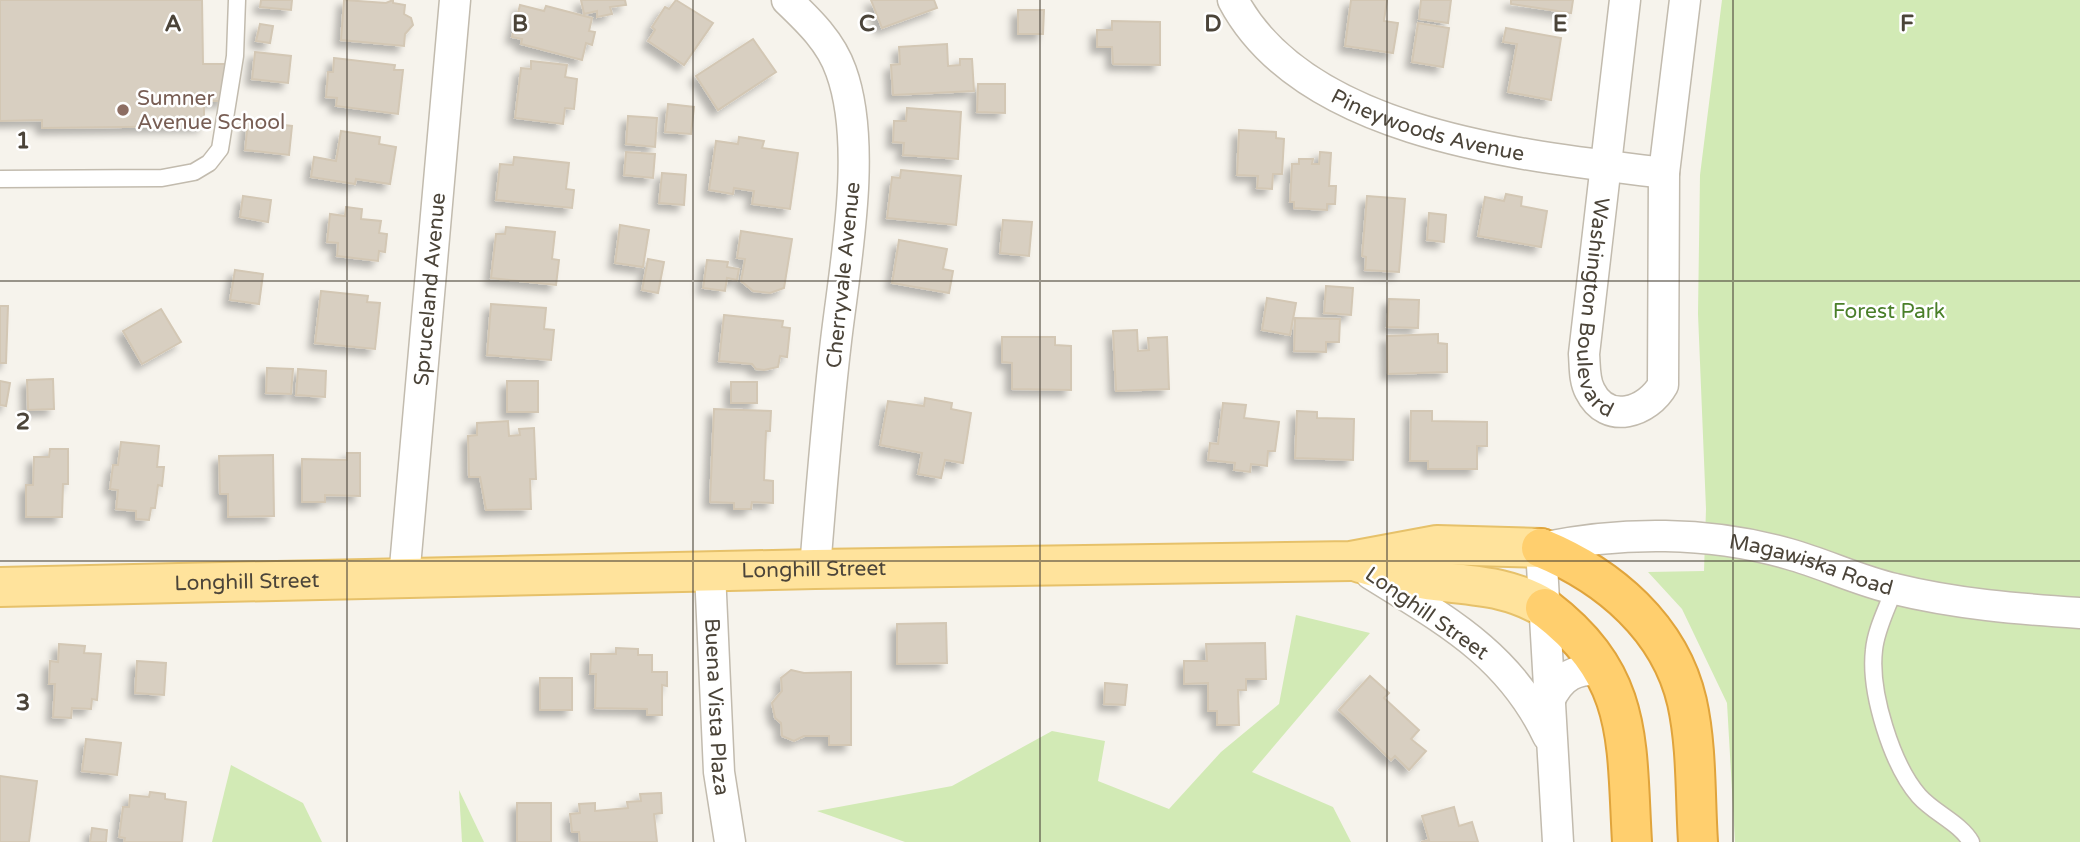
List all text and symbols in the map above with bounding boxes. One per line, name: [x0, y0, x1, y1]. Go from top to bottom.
text: A: [164, 10, 182, 38]
text: B: [512, 10, 528, 38]
text: C: [859, 10, 875, 38]
text: D: [1204, 10, 1222, 38]
text: E: [1553, 10, 1567, 38]
text: F: [1900, 10, 1914, 38]
street label: Pineywoods Avenue: [1327, 84, 1526, 167]
place label: Sumner Avenue School: [137, 86, 285, 135]
marker: Sumner Avenue School: [115, 102, 131, 118]
text: 1: [16, 127, 30, 155]
street label: Cherryvale Avenue: [821, 181, 866, 369]
street label: Spruceland Avenue: [409, 191, 451, 387]
street label: Washington Boulevard: [1571, 196, 1618, 423]
park label: Forest Park: [1833, 299, 1945, 324]
text: 2: [16, 408, 30, 436]
street label: Magawiska Road: [1727, 529, 1896, 601]
street label: Longhill Street: [741, 556, 886, 584]
street label: Longhill Street: [1360, 562, 1493, 665]
street label: Longhill Street: [174, 568, 320, 596]
street label: Buena Vista Plaza: [699, 618, 735, 797]
text: 3: [16, 689, 30, 717]

